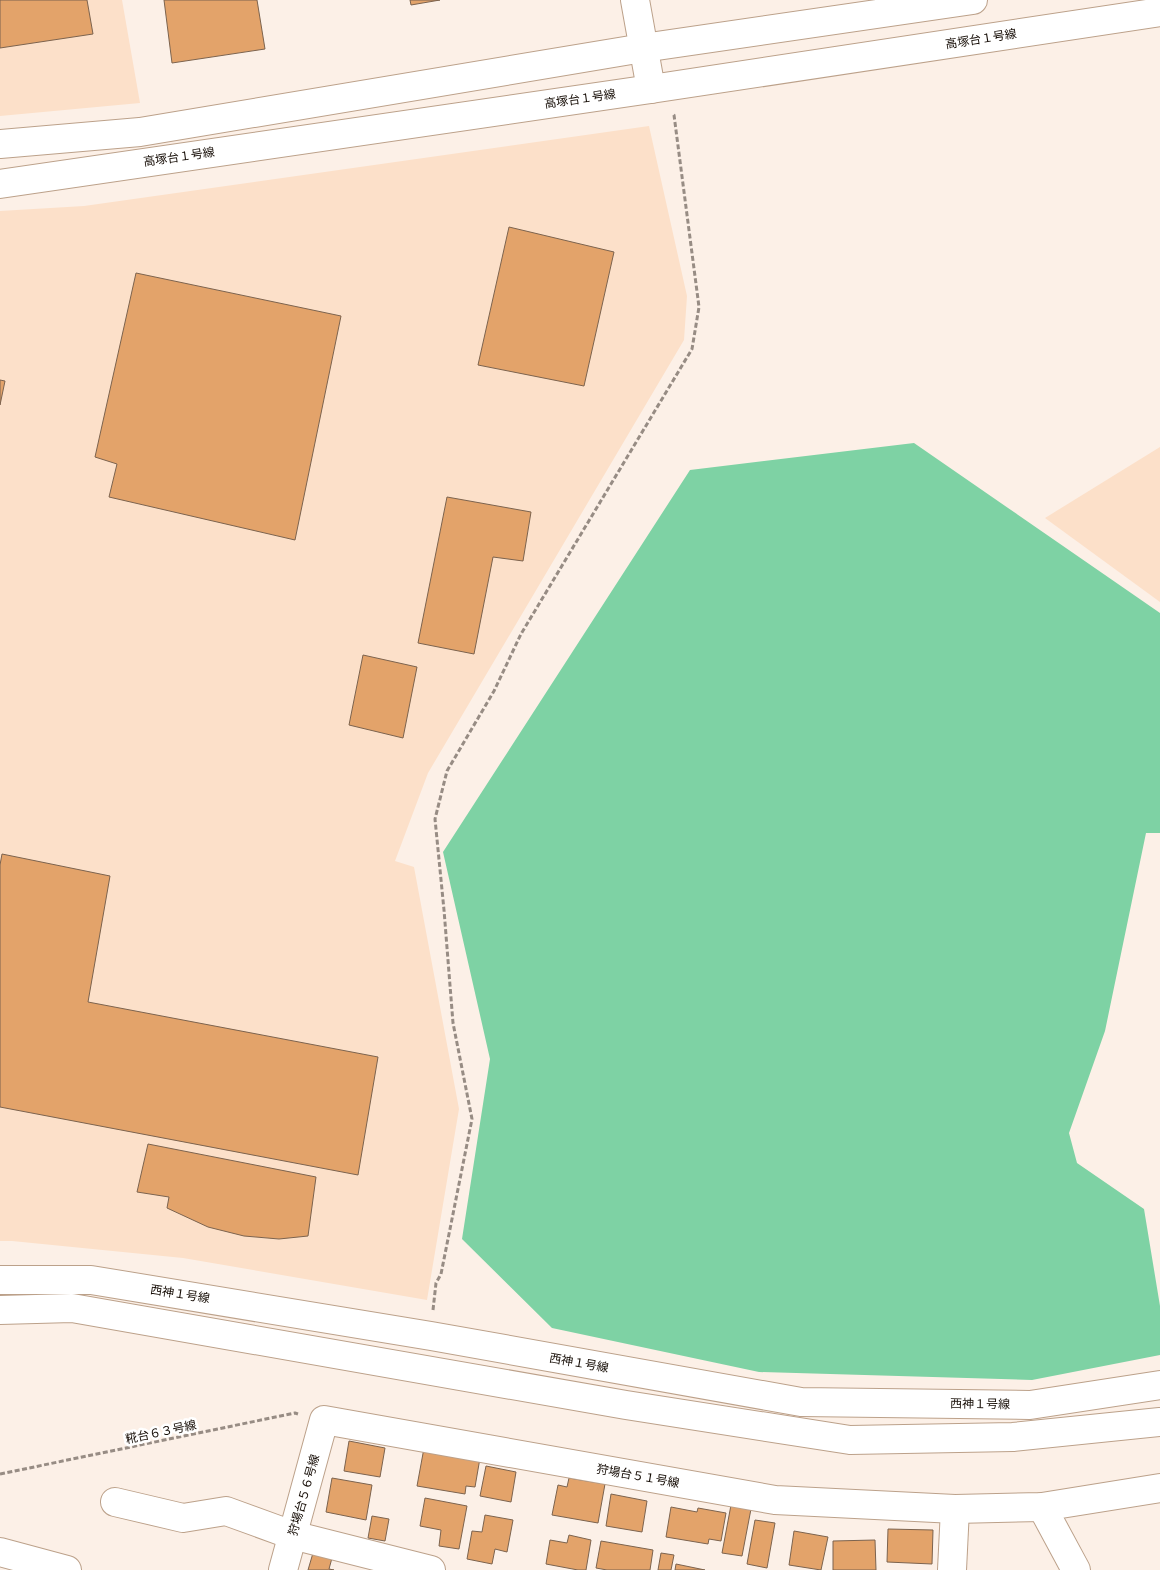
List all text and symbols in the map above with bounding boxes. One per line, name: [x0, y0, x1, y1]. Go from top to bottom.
street label: 高塚台１号線: [944, 25, 1018, 53]
street label: 高塚台１号線: [543, 86, 617, 112]
street label: 高塚台１号線: [142, 144, 216, 170]
street label: 西神１号線: [149, 1281, 211, 1307]
street label: 西神１号線: [548, 1350, 610, 1376]
street label: 西神１号線: [950, 1395, 1010, 1413]
street label: 糀台６３号線: [124, 1417, 198, 1447]
street label: 狩場台５６号線: [285, 1452, 323, 1538]
street label: 狩場台５１号線: [595, 1461, 681, 1491]

